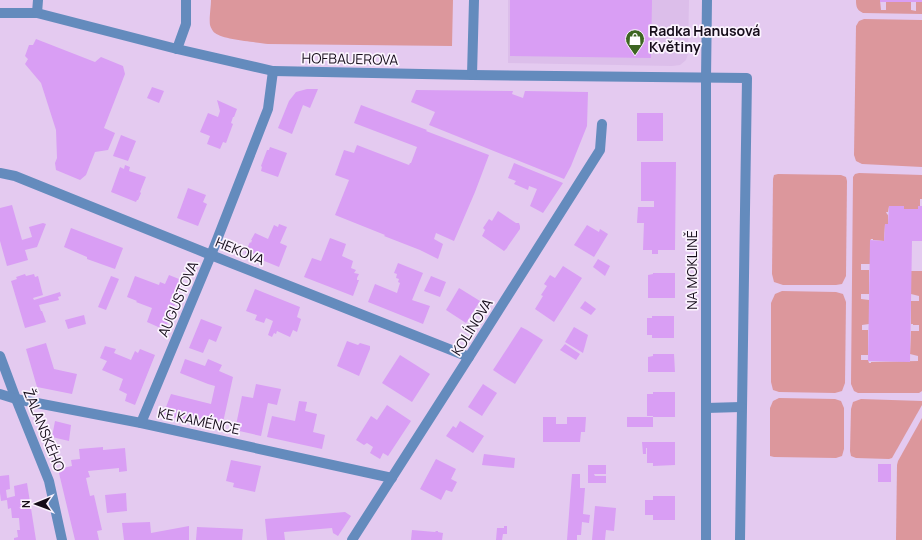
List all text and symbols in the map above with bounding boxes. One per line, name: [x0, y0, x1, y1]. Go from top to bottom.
place label: Radka Hanusová Květiny: [649, 21, 760, 56]
shop icon: Radka Hanusová Květiny: [624, 28, 646, 56]
street label: HOFBAUEROVA: [302, 48, 399, 69]
street label: NA MOKLINĚ: [682, 230, 701, 310]
street label: HEKOVA: [213, 232, 268, 269]
street label: AUGUSTOVA: [153, 258, 202, 340]
street label: KOLÍNOVA: [447, 294, 497, 359]
street label: ŽALANSKÉHO: [19, 386, 70, 474]
street label: KE KAMÉNCE: [156, 403, 242, 438]
north arrow: [16, 484, 56, 524]
text: N: [18, 500, 33, 508]

